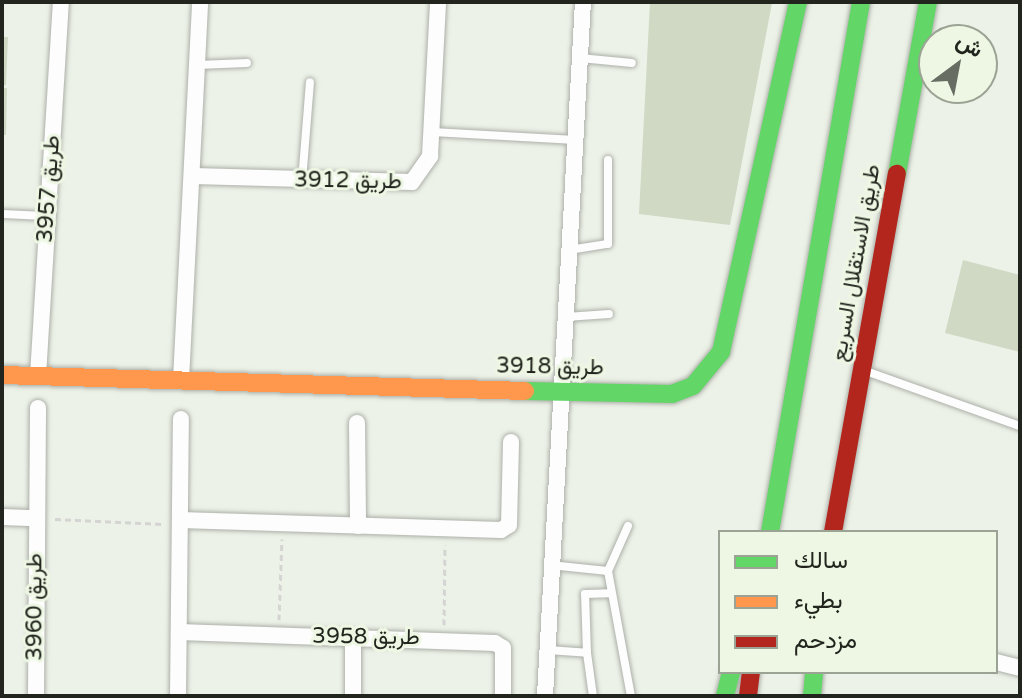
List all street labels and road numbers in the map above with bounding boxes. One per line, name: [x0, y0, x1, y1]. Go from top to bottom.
street label: طريق 3957: [32, 134, 66, 244]
street label: طريق الاستقلال السريع: [826, 162, 886, 364]
street label: طريق 3912: [294, 167, 402, 195]
street label: طريق 3918: [496, 353, 604, 381]
street label: طريق 3960: [22, 553, 48, 661]
street label: طريق 3958: [312, 623, 420, 651]

